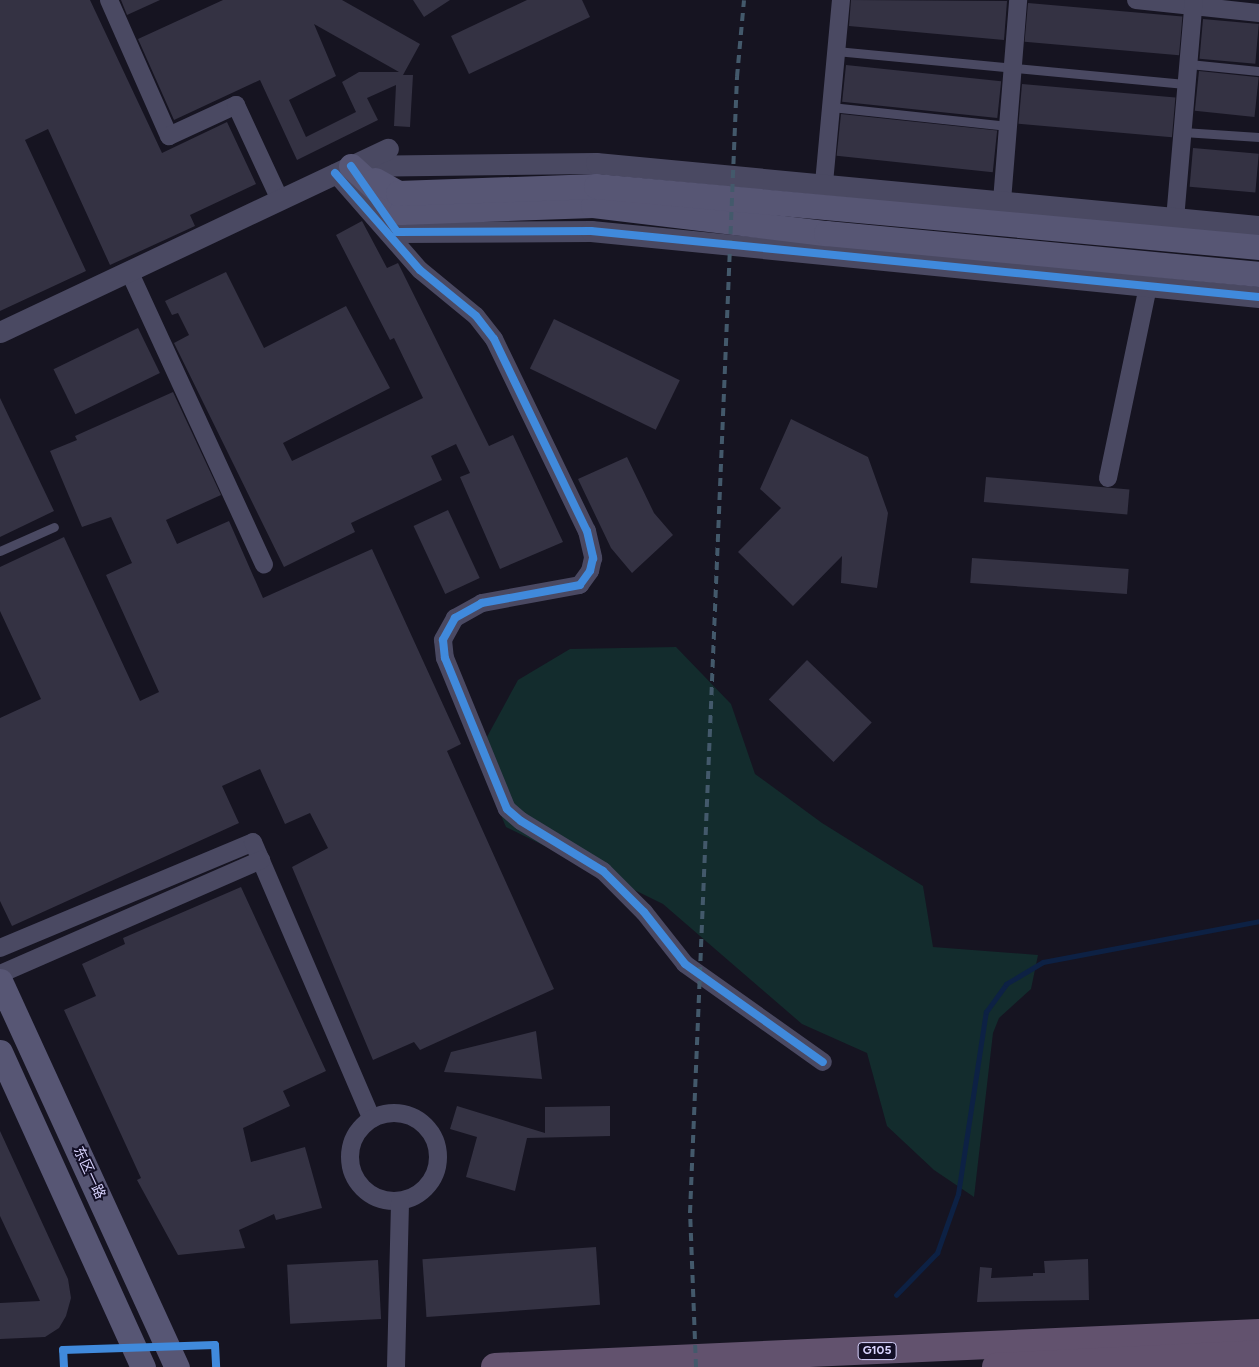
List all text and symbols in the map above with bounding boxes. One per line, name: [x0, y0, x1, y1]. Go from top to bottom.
street label: 东区一路: [70, 1144, 108, 1202]
road number: G105: [857, 1342, 897, 1360]

